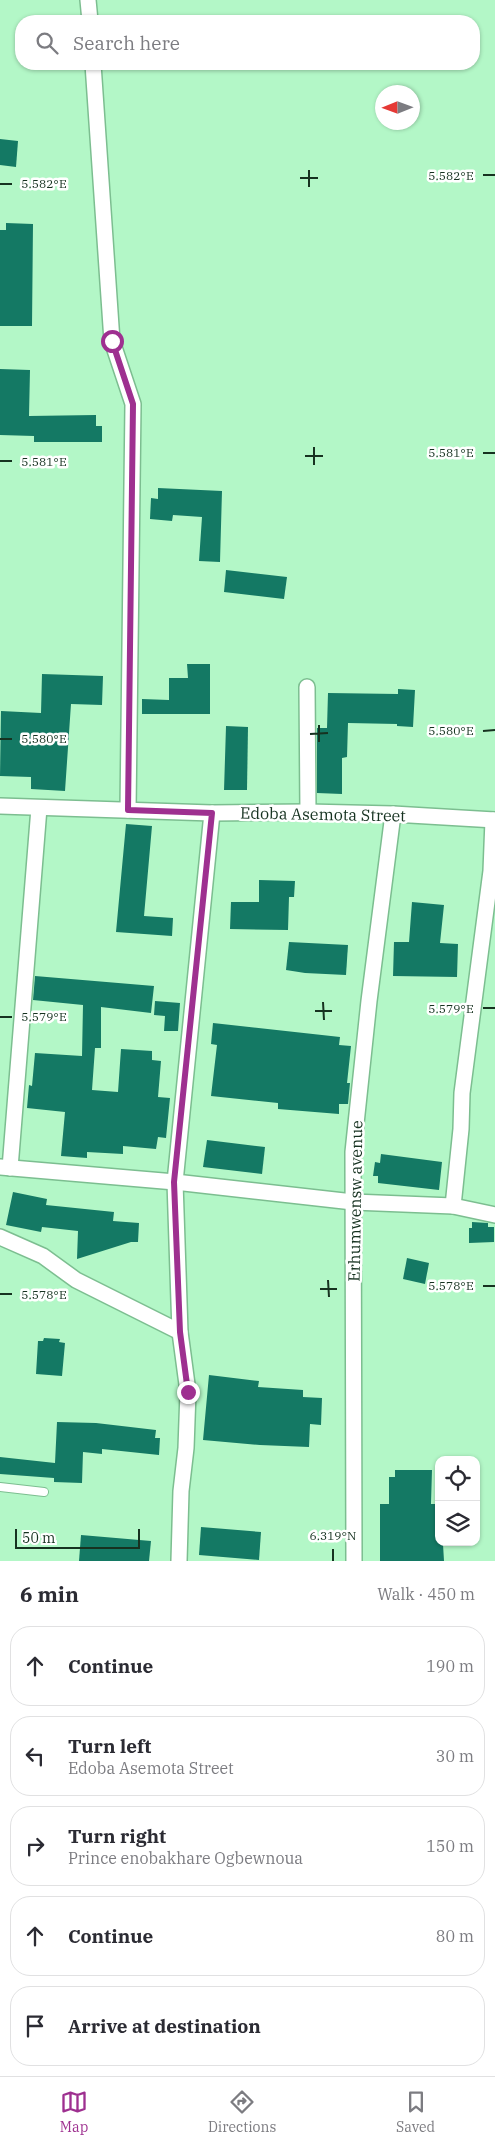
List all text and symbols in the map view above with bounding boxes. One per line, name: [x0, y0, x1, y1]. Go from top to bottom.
search box: [15, 15, 480, 70]
icon: search: [33, 29, 61, 57]
text: Search here: [73, 31, 180, 55]
north arrow: [375, 85, 420, 130]
text: 5.582°E: [428, 168, 474, 183]
text: 5.582°E: [21, 176, 67, 191]
route start: [101, 330, 124, 353]
text: 5.581°E: [428, 445, 474, 460]
text: 5.581°E: [21, 454, 67, 469]
text: 5.580°E: [428, 723, 474, 738]
text: 5.580°E: [21, 731, 67, 746]
street label: Edoba Asemota Street: [240, 803, 406, 825]
text: 5.579°E: [428, 1001, 474, 1016]
text: 5.579°E: [21, 1009, 67, 1024]
street label: Erhumwensw avenue: [344, 1120, 366, 1282]
text: 5.578°E: [428, 1278, 474, 1293]
text: 5.578°E: [21, 1287, 67, 1302]
route end: [177, 1381, 200, 1404]
map controls: [435, 1456, 480, 1546]
button: locate: [435, 1456, 480, 1501]
button: layers: [435, 1501, 480, 1546]
scale bar: [15, 1526, 140, 1549]
text: 6.319°N: [310, 1528, 356, 1543]
text: 50 m: [22, 1529, 55, 1547]
text: 6 min: [20, 1580, 79, 1608]
text: Walk · 450 m: [377, 1584, 475, 1604]
icon: ahead: [21, 1652, 49, 1680]
text: Continue: [68, 1654, 153, 1678]
text: 190 m: [426, 1656, 474, 1676]
text: Turn left: [68, 1734, 151, 1758]
icon: left: [21, 1742, 49, 1770]
text: 30 m: [436, 1746, 474, 1766]
text: Edoba Asemota Street: [68, 1758, 234, 1778]
text: Turn right: [68, 1824, 166, 1848]
icon: right: [21, 1832, 49, 1860]
text: 150 m: [426, 1836, 474, 1856]
text: Prince enobakhare Ogbewnoua: [68, 1848, 303, 1868]
icon: ahead: [21, 1922, 49, 1950]
text: Continue: [68, 1924, 153, 1948]
text: 80 m: [436, 1926, 474, 1946]
icon: arrive: [21, 2012, 49, 2040]
text: Arrive at destination: [68, 2014, 261, 2038]
tab: Map: [60, 2088, 88, 2136]
tab: Directions: [208, 2088, 276, 2136]
tab: Saved: [396, 2088, 435, 2136]

